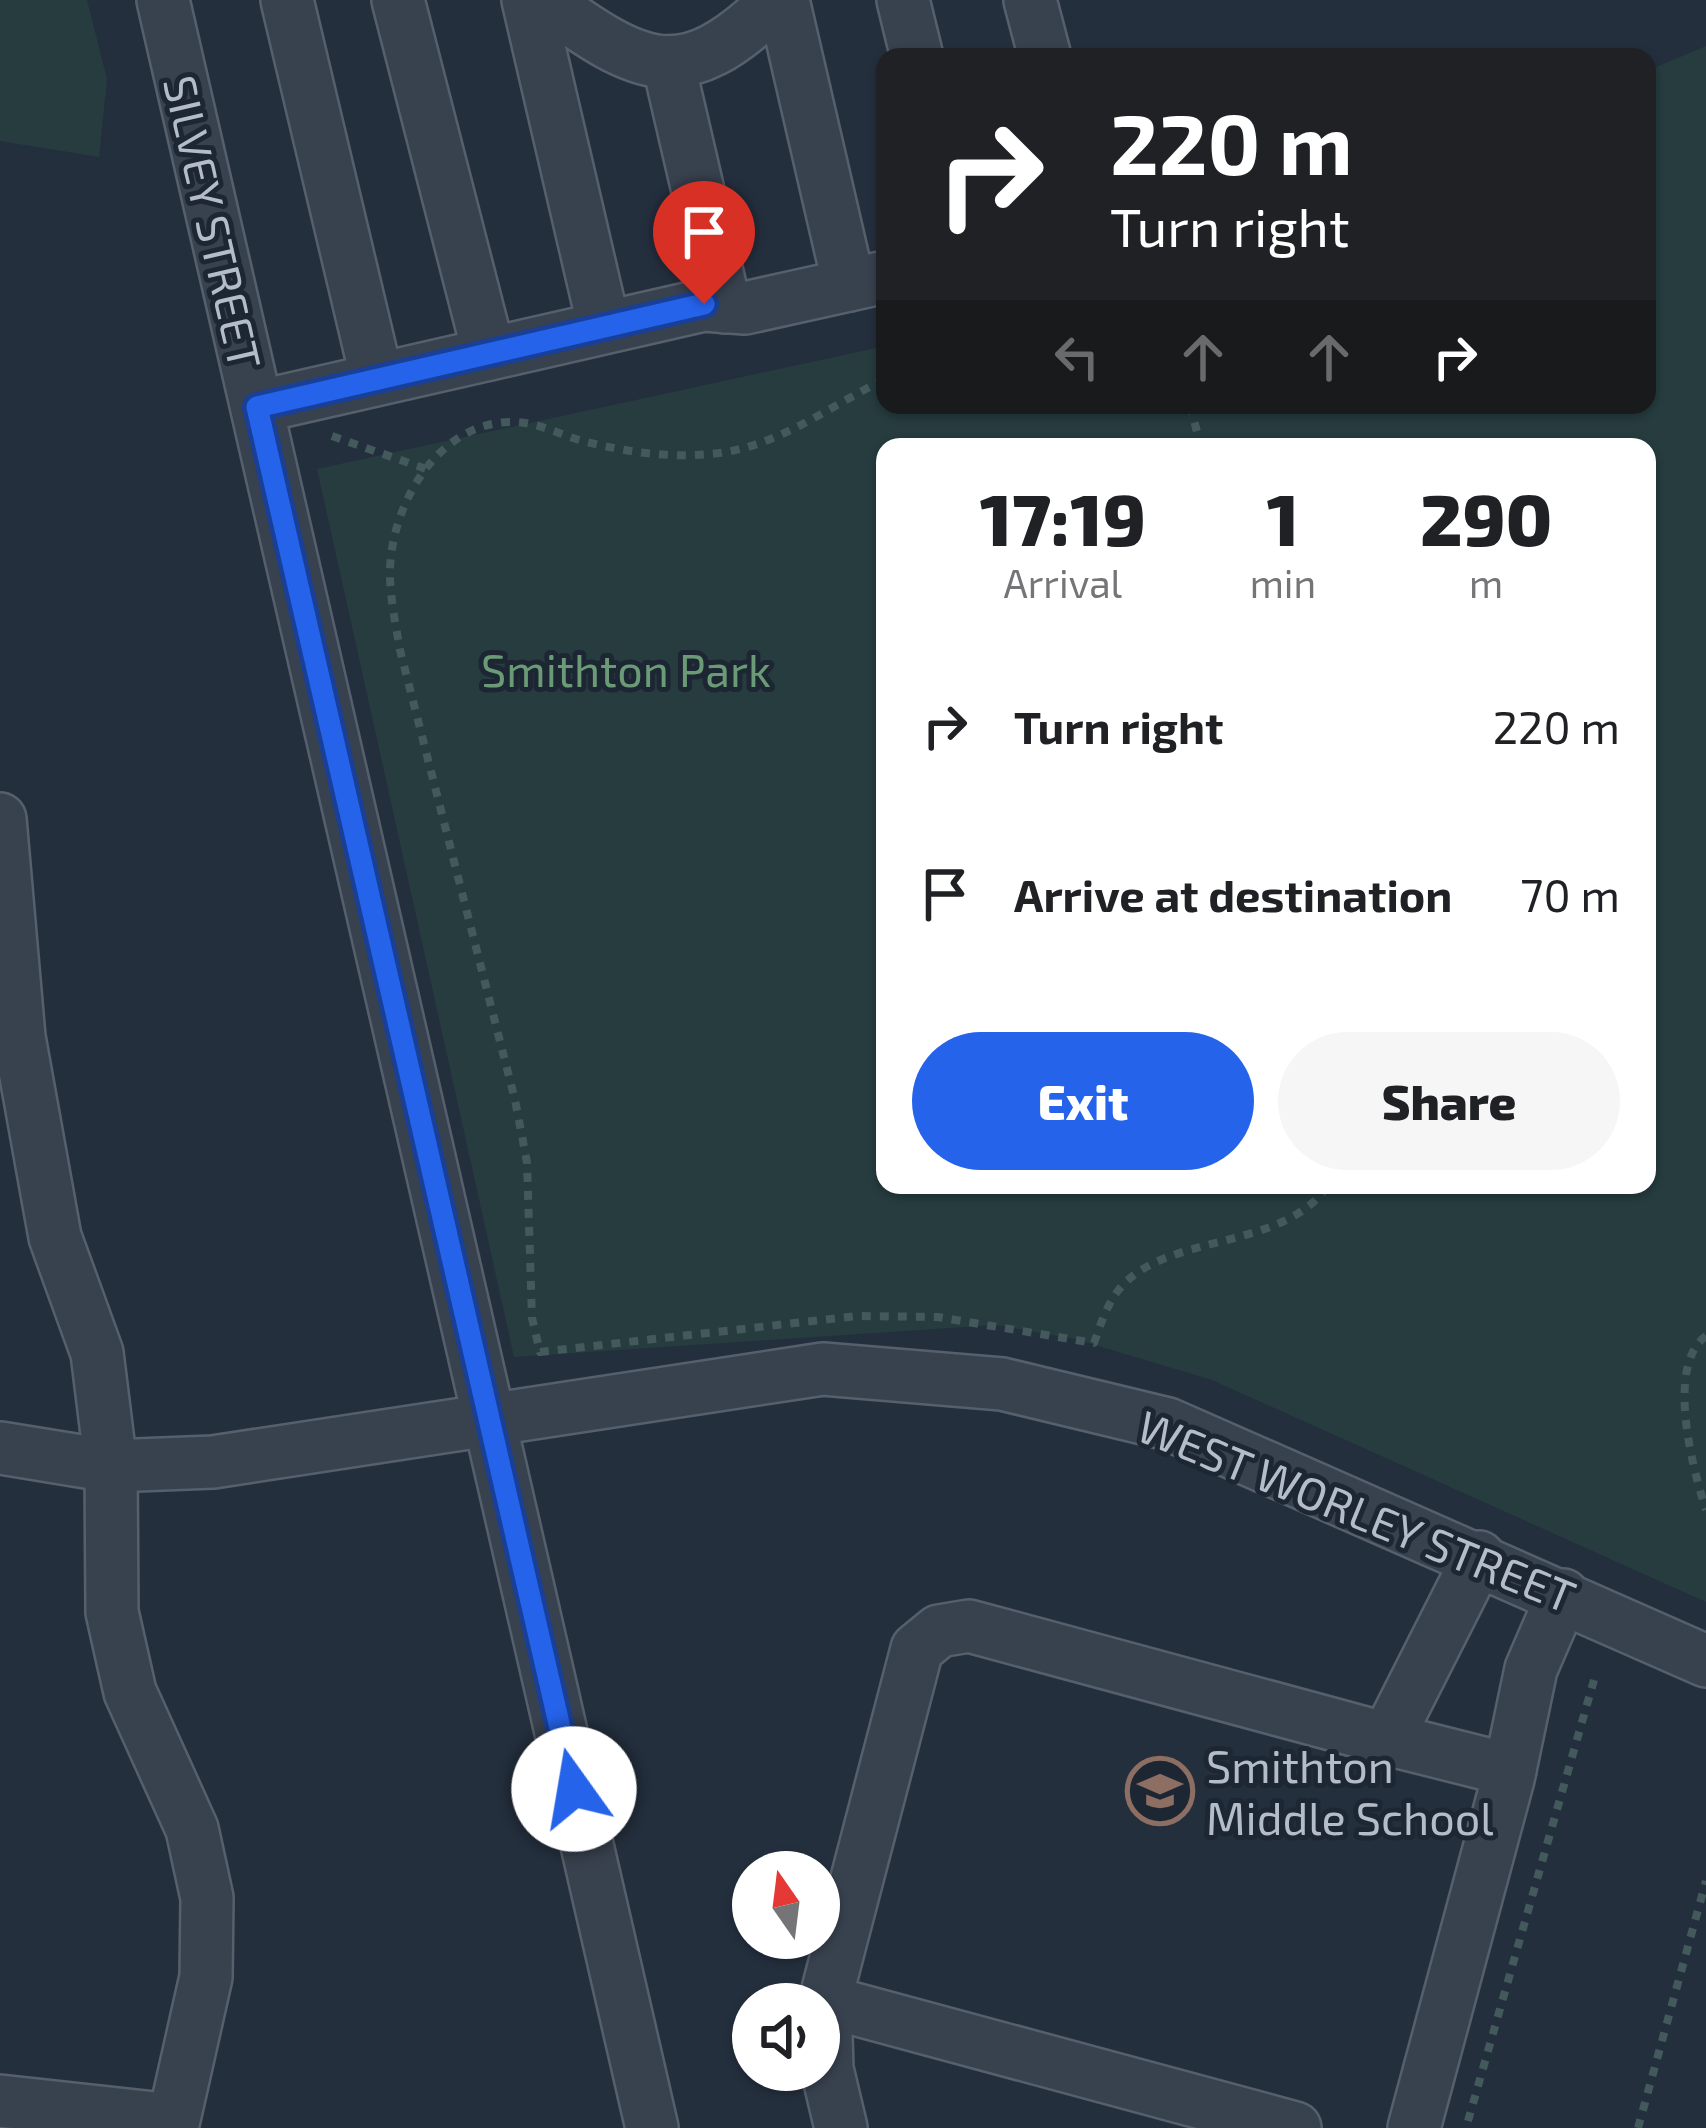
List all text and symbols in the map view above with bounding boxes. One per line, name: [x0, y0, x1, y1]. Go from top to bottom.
street label: SILVEY STREET: [154, 70, 274, 374]
text: 220 m: [1110, 91, 1353, 192]
icon: right: [912, 96, 1068, 252]
pin: [653, 181, 755, 304]
text: Turn right: [1110, 193, 1350, 258]
icon: arrive: [671, 199, 737, 265]
icon: left: [1044, 324, 1110, 390]
icon: ahead: [1170, 324, 1236, 390]
icon: ahead: [1296, 324, 1362, 390]
icon: right: [1422, 324, 1488, 390]
text: 17:19: [980, 474, 1146, 560]
text: 1: [1267, 474, 1299, 560]
text: 290: [1420, 474, 1552, 560]
text: Arrival: [1003, 559, 1122, 606]
text: min: [1250, 559, 1316, 606]
text: m: [1469, 559, 1503, 606]
park label: Smithton Park: [481, 642, 771, 696]
icon: right: [912, 693, 978, 759]
text: Turn right: [1014, 699, 1223, 753]
text: 220 m: [1493, 699, 1620, 753]
icon: arrive: [912, 861, 978, 927]
text: Arrive at destination: [1014, 867, 1452, 921]
text: 70 m: [1520, 867, 1620, 921]
button: Exit: [912, 1032, 1254, 1170]
button: Share: [1278, 1032, 1620, 1170]
street label: WEST WORLEY STREET: [1131, 1398, 1583, 1622]
position arrow: [511, 1726, 637, 1852]
place label: Smithton Middle School: [1206, 1738, 1494, 1844]
school or university icon: Smithton Middle School: [1125, 1756, 1195, 1826]
north arrow: [732, 1851, 840, 1959]
map controls: [732, 1851, 840, 2091]
button: sound: [732, 1983, 840, 2091]

